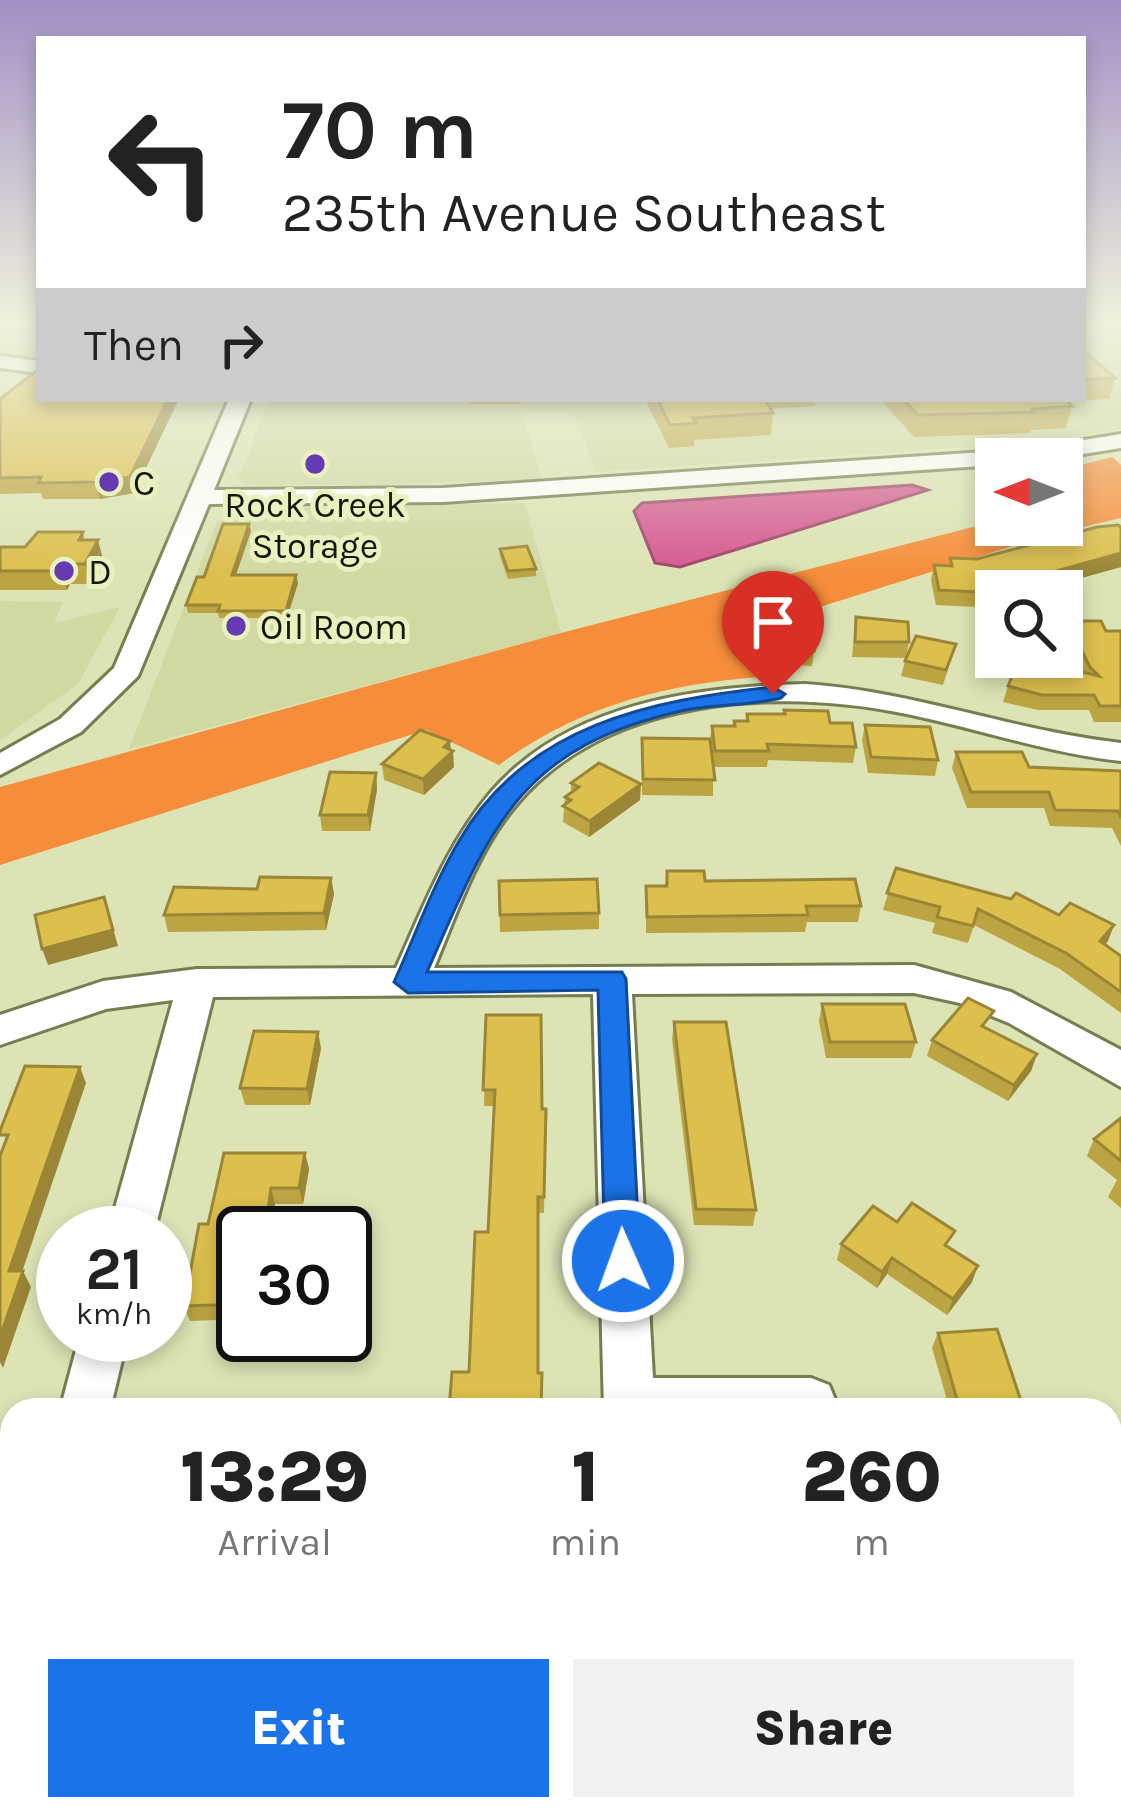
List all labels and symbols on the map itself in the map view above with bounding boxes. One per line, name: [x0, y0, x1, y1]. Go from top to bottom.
north arrow: [975, 438, 1083, 546]
marker: Rock Creek Storage: [302, 451, 328, 477]
place label: C: [133, 462, 155, 504]
marker: C: [96, 469, 122, 495]
place label: Rock Creek Storage: [224, 484, 406, 567]
place label: D: [88, 551, 112, 593]
marker: D: [51, 558, 77, 584]
pin: [722, 571, 824, 694]
place label: Oil Room: [260, 606, 408, 648]
marker: Oil Room: [223, 613, 249, 639]
position arrow: [560, 1198, 686, 1324]
speed limit sign: 30: [216, 1206, 372, 1362]

